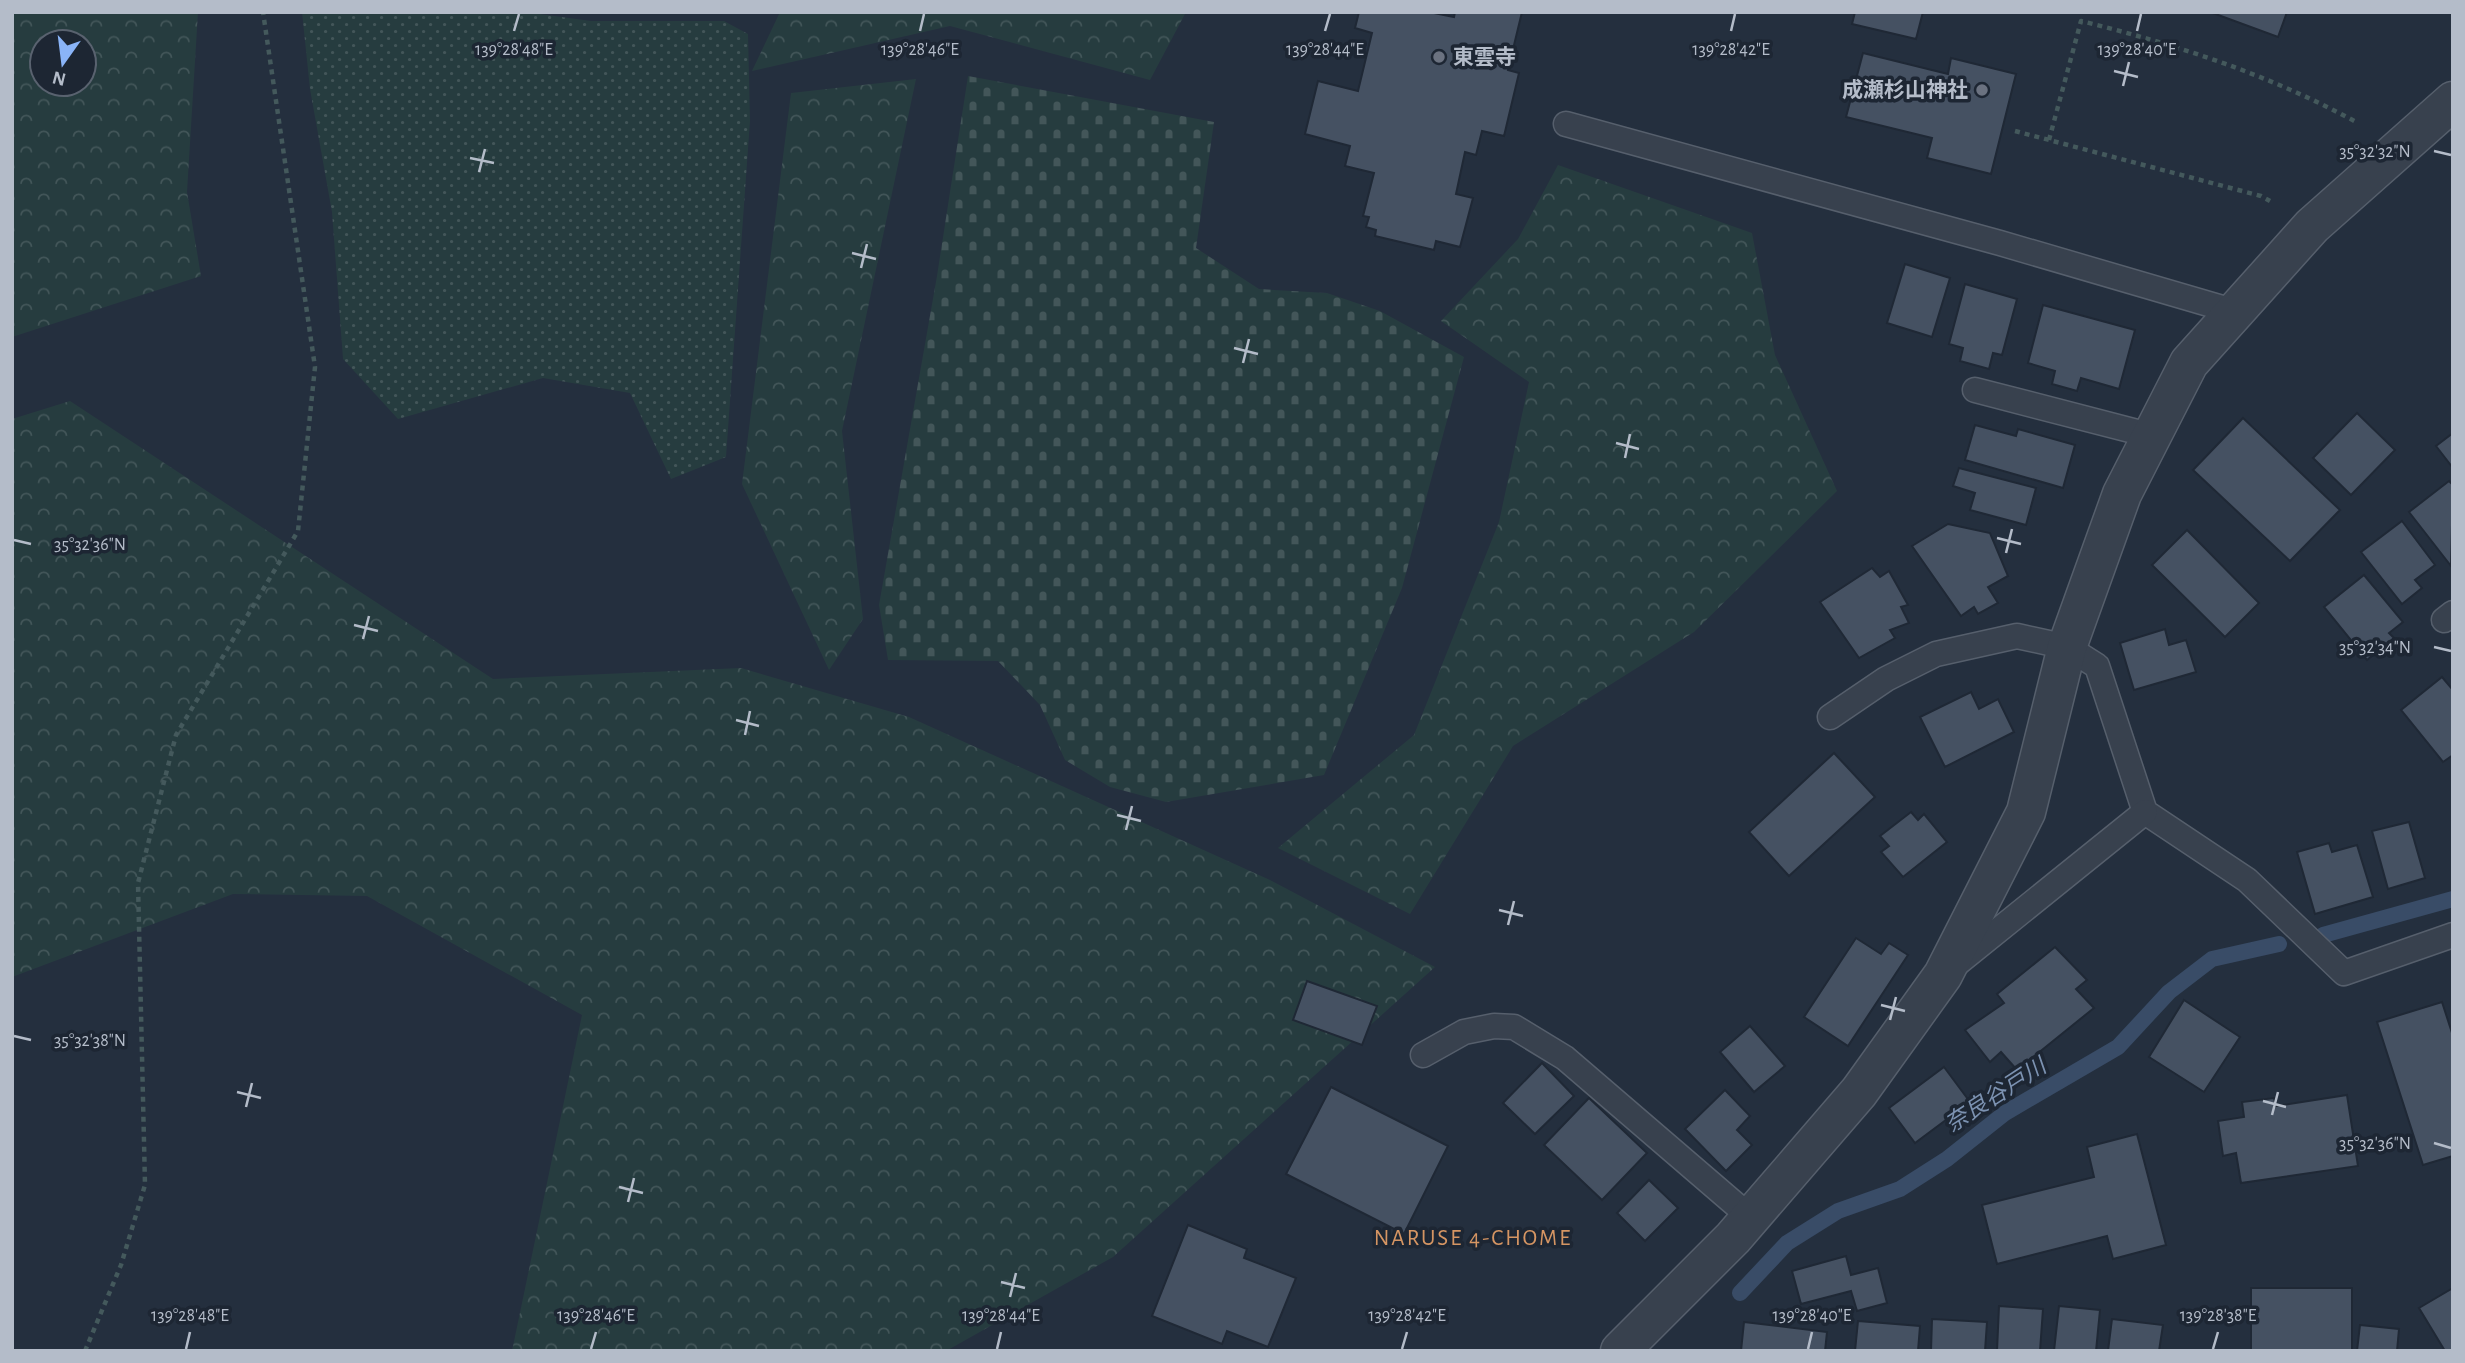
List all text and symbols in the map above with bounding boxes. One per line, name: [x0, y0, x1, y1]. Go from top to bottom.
north arrow: [28, 28, 98, 98]
text: 139°28'48"E: [475, 41, 553, 59]
text: 139°28'46"E: [881, 41, 959, 59]
text: 139°28'44"E: [1286, 41, 1364, 59]
text: 139°28'42"E: [1692, 41, 1770, 59]
text: 139°28'40"E: [2098, 41, 2177, 59]
place label: 東雲寺: [1453, 46, 1516, 68]
marker: 東雲寺: [1431, 49, 1447, 65]
text: N: [51, 67, 68, 89]
place label: 成瀬杉山神社: [1842, 78, 1968, 101]
marker: 成瀬杉山神社: [1974, 82, 1990, 98]
text: 35°32'32"N: [2339, 143, 2411, 161]
text: 35°32'36"N: [54, 536, 126, 554]
text: 35°32'34"N: [2339, 639, 2411, 657]
text: 35°32'38"N: [54, 1032, 126, 1050]
water label: 奈良谷戸川: [1940, 1052, 2053, 1137]
text: 35°32'36"N: [2339, 1135, 2411, 1153]
district label: NARUSE 4-CHOME: [1374, 1227, 1572, 1250]
text: 139°28'48"E: [151, 1307, 229, 1325]
text: 139°28'46"E: [557, 1307, 635, 1325]
text: 139°28'44"E: [962, 1307, 1040, 1325]
text: 139°28'42"E: [1368, 1307, 1446, 1325]
text: 139°28'40"E: [1773, 1307, 1852, 1325]
text: 139°28'38"E: [2180, 1307, 2257, 1325]

